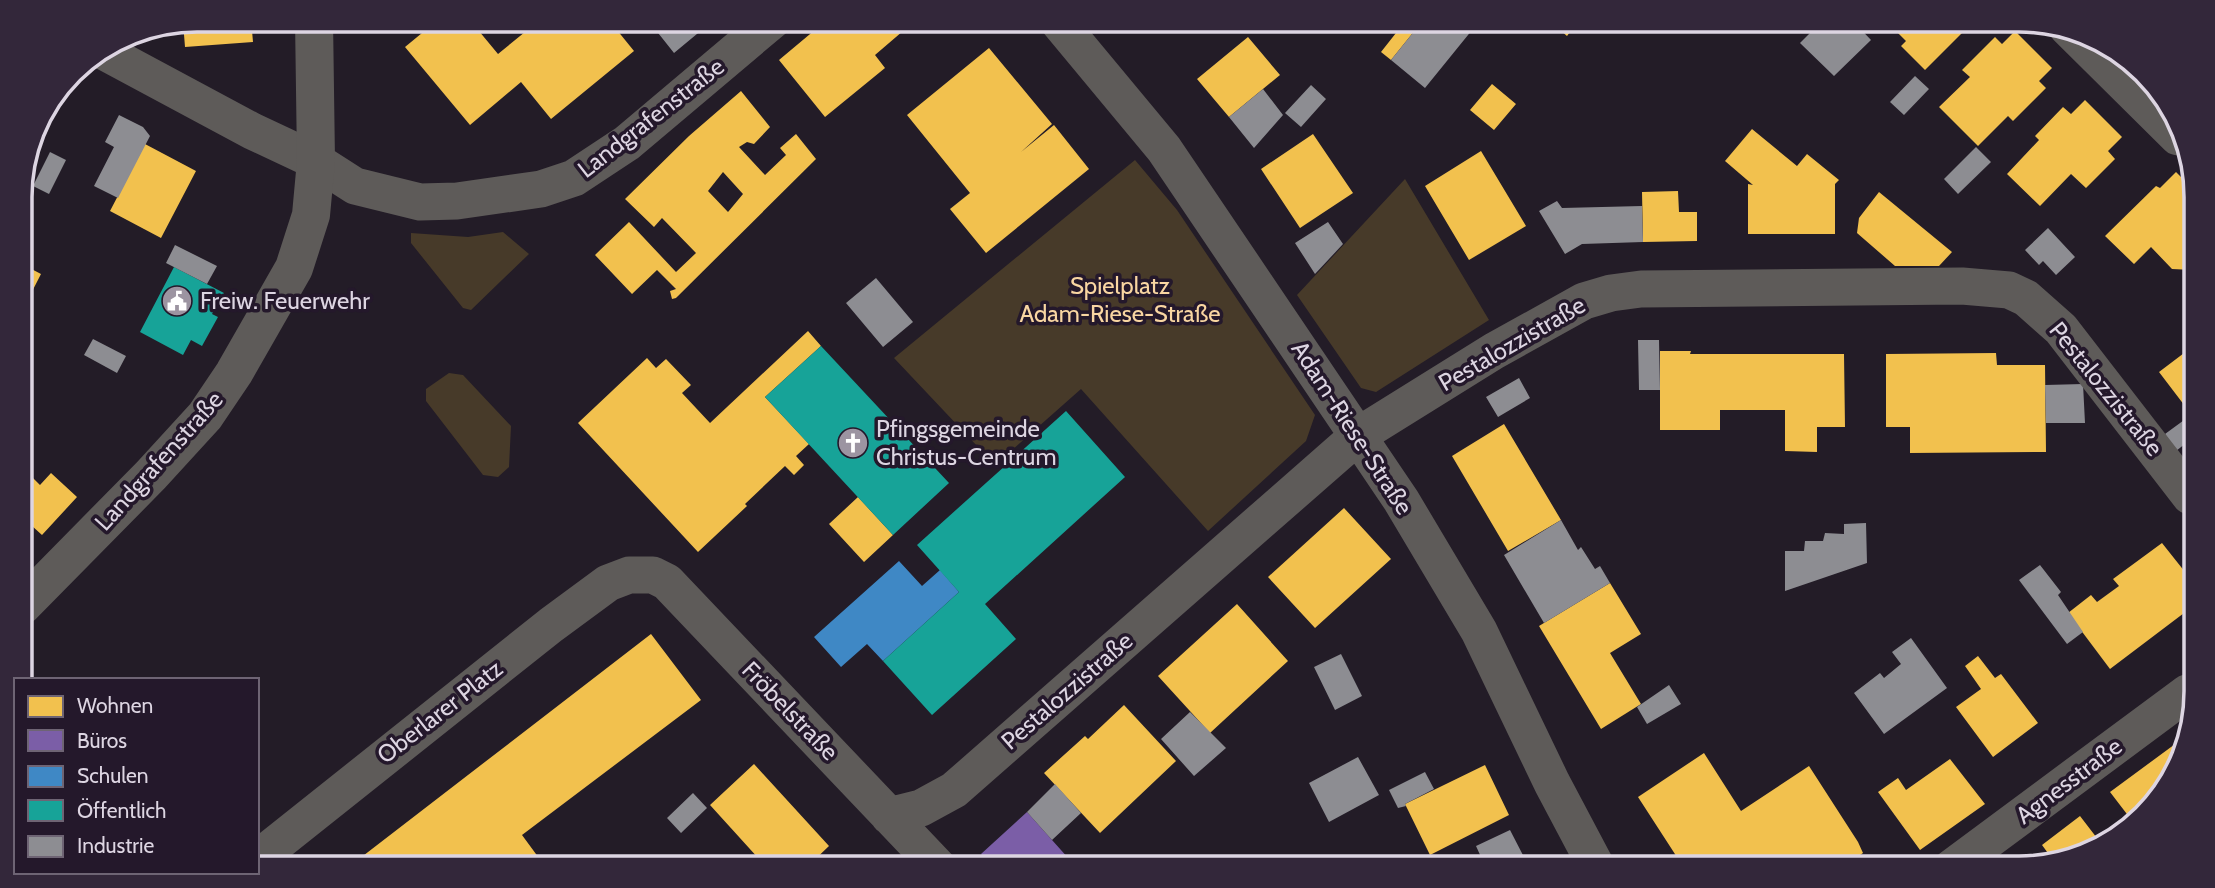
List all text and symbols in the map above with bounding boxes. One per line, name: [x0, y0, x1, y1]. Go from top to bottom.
street label: Landgrafenstraße: [572, 52, 730, 184]
park label: Spielplatz Adam-Riese-Straße: [1019, 271, 1221, 328]
public building icon: Freiw. Feuerwehr: [160, 284, 194, 318]
place label: Freiw. Feuerwehr: [200, 286, 370, 315]
street label: Pestalozzistraße: [1433, 290, 1590, 397]
street label: Pestalozzistraße: [2043, 316, 2169, 462]
street label: Adam-Riese-Straße: [1286, 336, 1419, 520]
street label: Landgrafenstraße: [88, 385, 229, 536]
place label: Pfingsgemeinde Christus-Centrum: [876, 414, 1056, 471]
church icon: Pfingsgemeinde Christus-Centrum: [836, 426, 870, 460]
street label: Pestalozzistraße: [995, 626, 1138, 756]
street label: Oberlarer Platz: [371, 654, 508, 770]
street label: Fröbelstraße: [736, 655, 845, 766]
legend: [14, 678, 259, 874]
text: Wohnen: [77, 693, 153, 718]
text: Büros: [77, 728, 127, 753]
street label: Agnesstraße: [2010, 731, 2127, 830]
text: Schulen: [77, 763, 149, 788]
text: Öffentlich: [77, 798, 166, 823]
text: Industrie: [77, 833, 154, 858]

